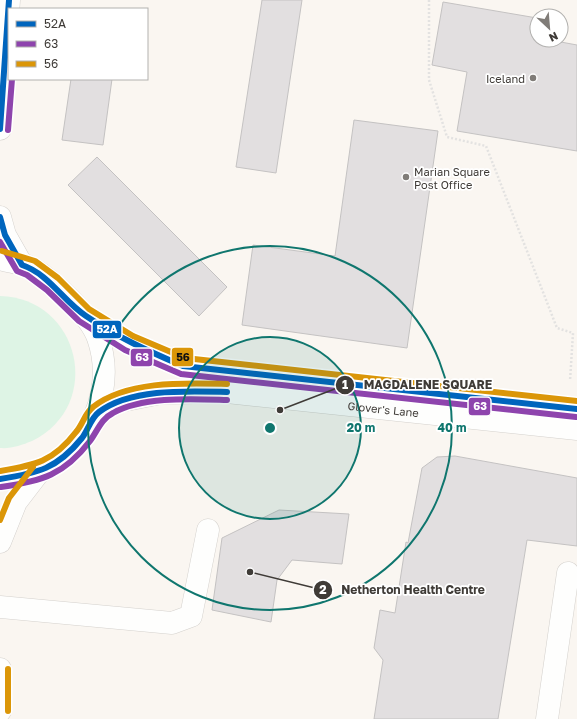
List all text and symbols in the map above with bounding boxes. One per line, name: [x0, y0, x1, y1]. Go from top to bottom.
legend: [8, 8, 148, 80]
north arrow: [529, 8, 569, 48]
text: 52A: [44, 16, 66, 31]
text: N: [547, 30, 560, 45]
text: 63: [44, 36, 58, 51]
text: 56: [44, 56, 58, 71]
place label: Iceland: [486, 72, 525, 85]
marker: Iceland: [528, 73, 538, 83]
place label: Marian Square Post Office: [414, 165, 490, 191]
marker: Marian Square Post Office: [401, 172, 411, 182]
line badge: 52A: [92, 320, 122, 339]
text: 52A: [96, 322, 118, 335]
line badge: 56: [171, 347, 194, 367]
line badge: 63: [130, 348, 153, 367]
text: 63: [135, 350, 149, 363]
text: 56: [176, 350, 190, 363]
callout: MAGDALENE SQUARE: [335, 373, 500, 397]
text: 1: [342, 377, 348, 392]
text: MAGDALENE SQUARE: [364, 377, 492, 392]
line badge: 63: [468, 397, 491, 416]
street label: Glover's Lane: [347, 398, 419, 419]
text: 63: [473, 399, 487, 412]
text: 20 m: [347, 420, 375, 435]
text: 40 m: [438, 420, 466, 435]
centre of rings: [263, 421, 277, 435]
callout: Netherton Health Centre: [313, 578, 493, 602]
text: 2: [319, 582, 327, 597]
text: Netherton Health Centre: [341, 582, 485, 597]

